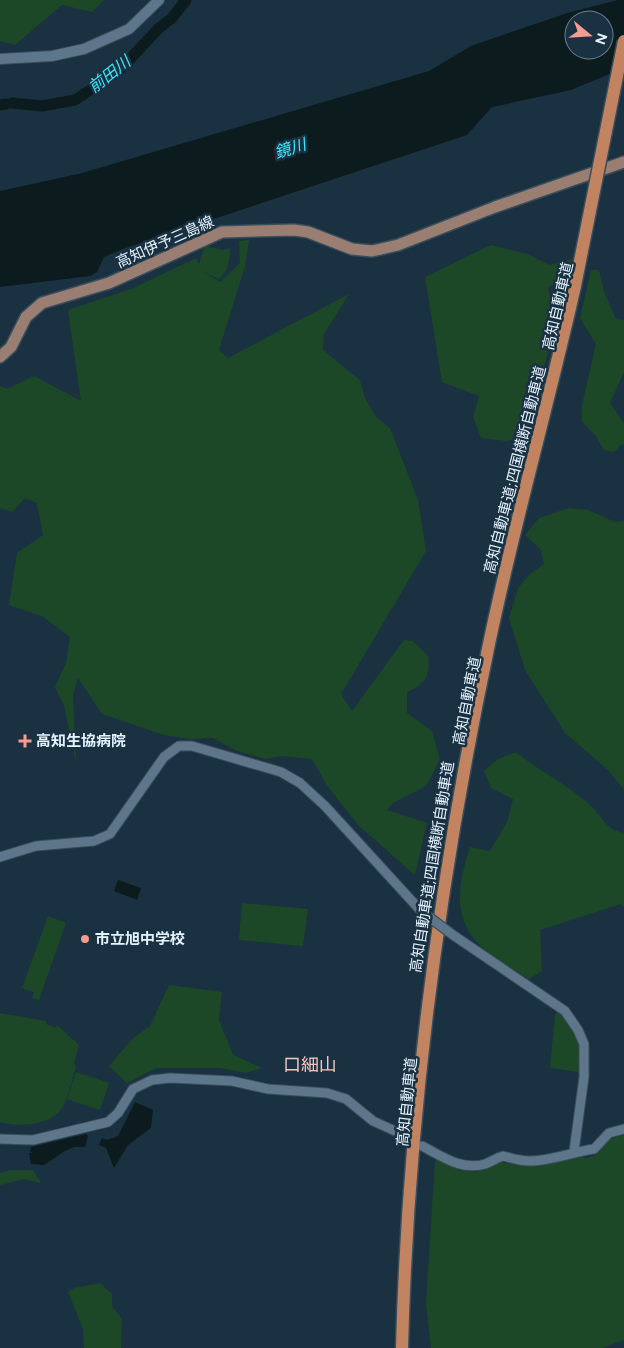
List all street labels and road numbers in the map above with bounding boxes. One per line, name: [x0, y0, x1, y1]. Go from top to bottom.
street label: 高知伊予三島線: [113, 212, 217, 272]
street label: 高知自動車道: [539, 260, 577, 352]
street label: 高知自動車道;四国横断自動車道: [480, 364, 550, 576]
street label: 高知自動車道: [450, 655, 484, 747]
street label: 高知自動車道;四国横断自動車道: [406, 760, 458, 974]
street label: 高知自動車道: [393, 1056, 421, 1148]

